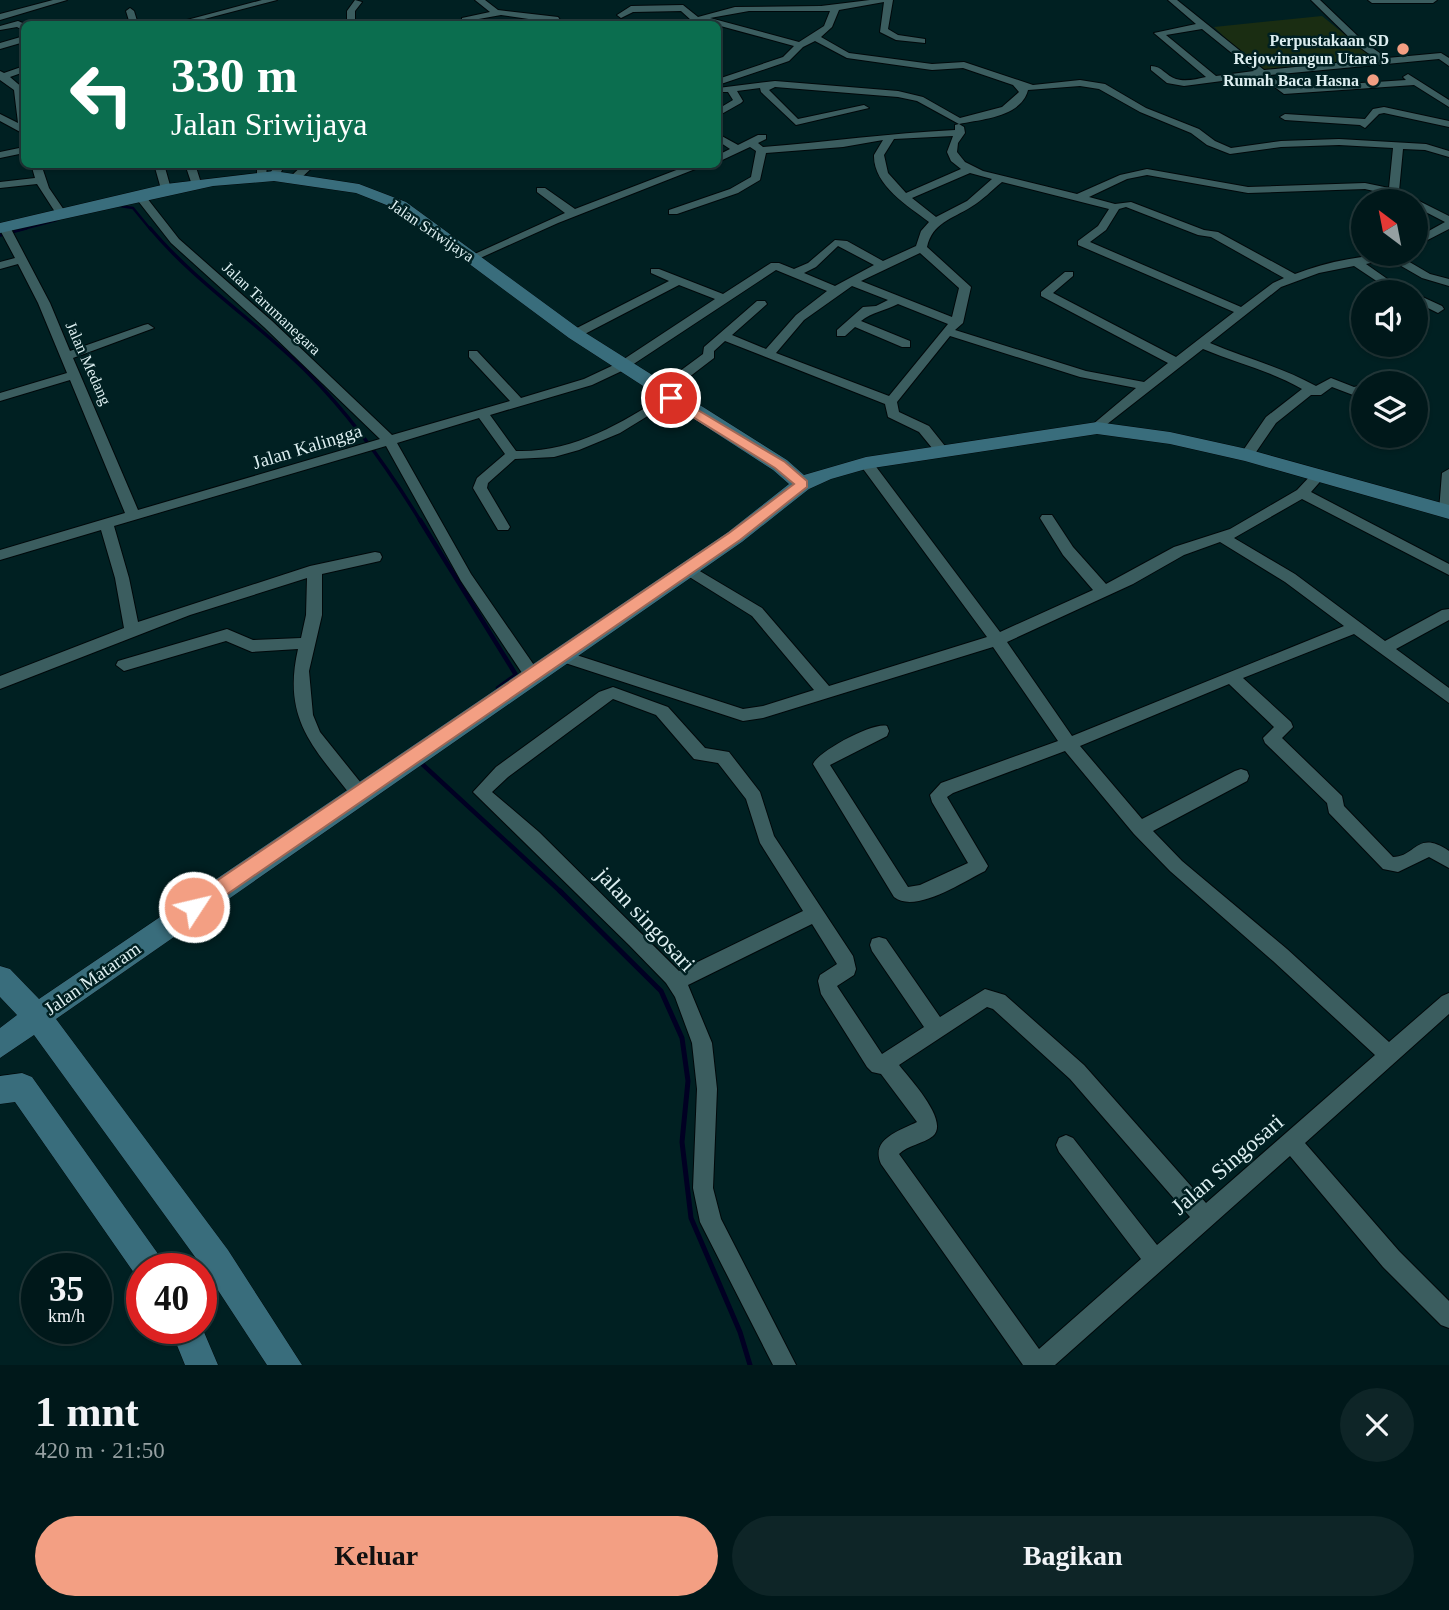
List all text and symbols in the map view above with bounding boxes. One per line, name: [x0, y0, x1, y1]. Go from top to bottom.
place label: Perpustakaan SD Rejowinangun Utara 5: [1233, 32, 1389, 68]
marker: Perpustakaan SD Rejowinangun Utara 5: [1395, 41, 1411, 57]
text: 330 m: [171, 48, 298, 103]
icon: left: [56, 49, 147, 140]
place label: Rumah Baca Hasna: [1223, 72, 1359, 89]
marker: Rumah Baca Hasna: [1365, 72, 1381, 88]
text: Jalan Sriwijaya: [171, 106, 367, 142]
north arrow: [1351, 189, 1428, 266]
map controls: [1351, 189, 1428, 448]
street label: Jalan Sriwijaya: [386, 196, 477, 266]
street label: Jalan Tarumanegara: [218, 259, 324, 359]
button: sound: [1351, 280, 1428, 357]
street label: Jalan Medang: [62, 319, 114, 408]
pin: [641, 368, 701, 428]
button: layers: [1351, 371, 1428, 448]
icon: arrive: [652, 379, 690, 417]
street label: Jalan Kalingga: [250, 420, 365, 473]
street label: jalan singosari: [590, 861, 700, 977]
position arrow: [157, 870, 231, 944]
street label: Jalan Mataram: [40, 937, 145, 1019]
street label: Jalan Singosari: [1166, 1109, 1288, 1220]
speed limit sign: 40: [126, 1253, 217, 1344]
text: 35: [49, 1270, 84, 1309]
text: km/h: [48, 1306, 85, 1326]
button: close: [1340, 1388, 1414, 1462]
text: 1 mnt: [35, 1389, 139, 1435]
text: 420 m · 21:50: [35, 1438, 165, 1463]
button: Keluar: [35, 1516, 718, 1596]
button: Bagikan: [732, 1516, 1414, 1596]

